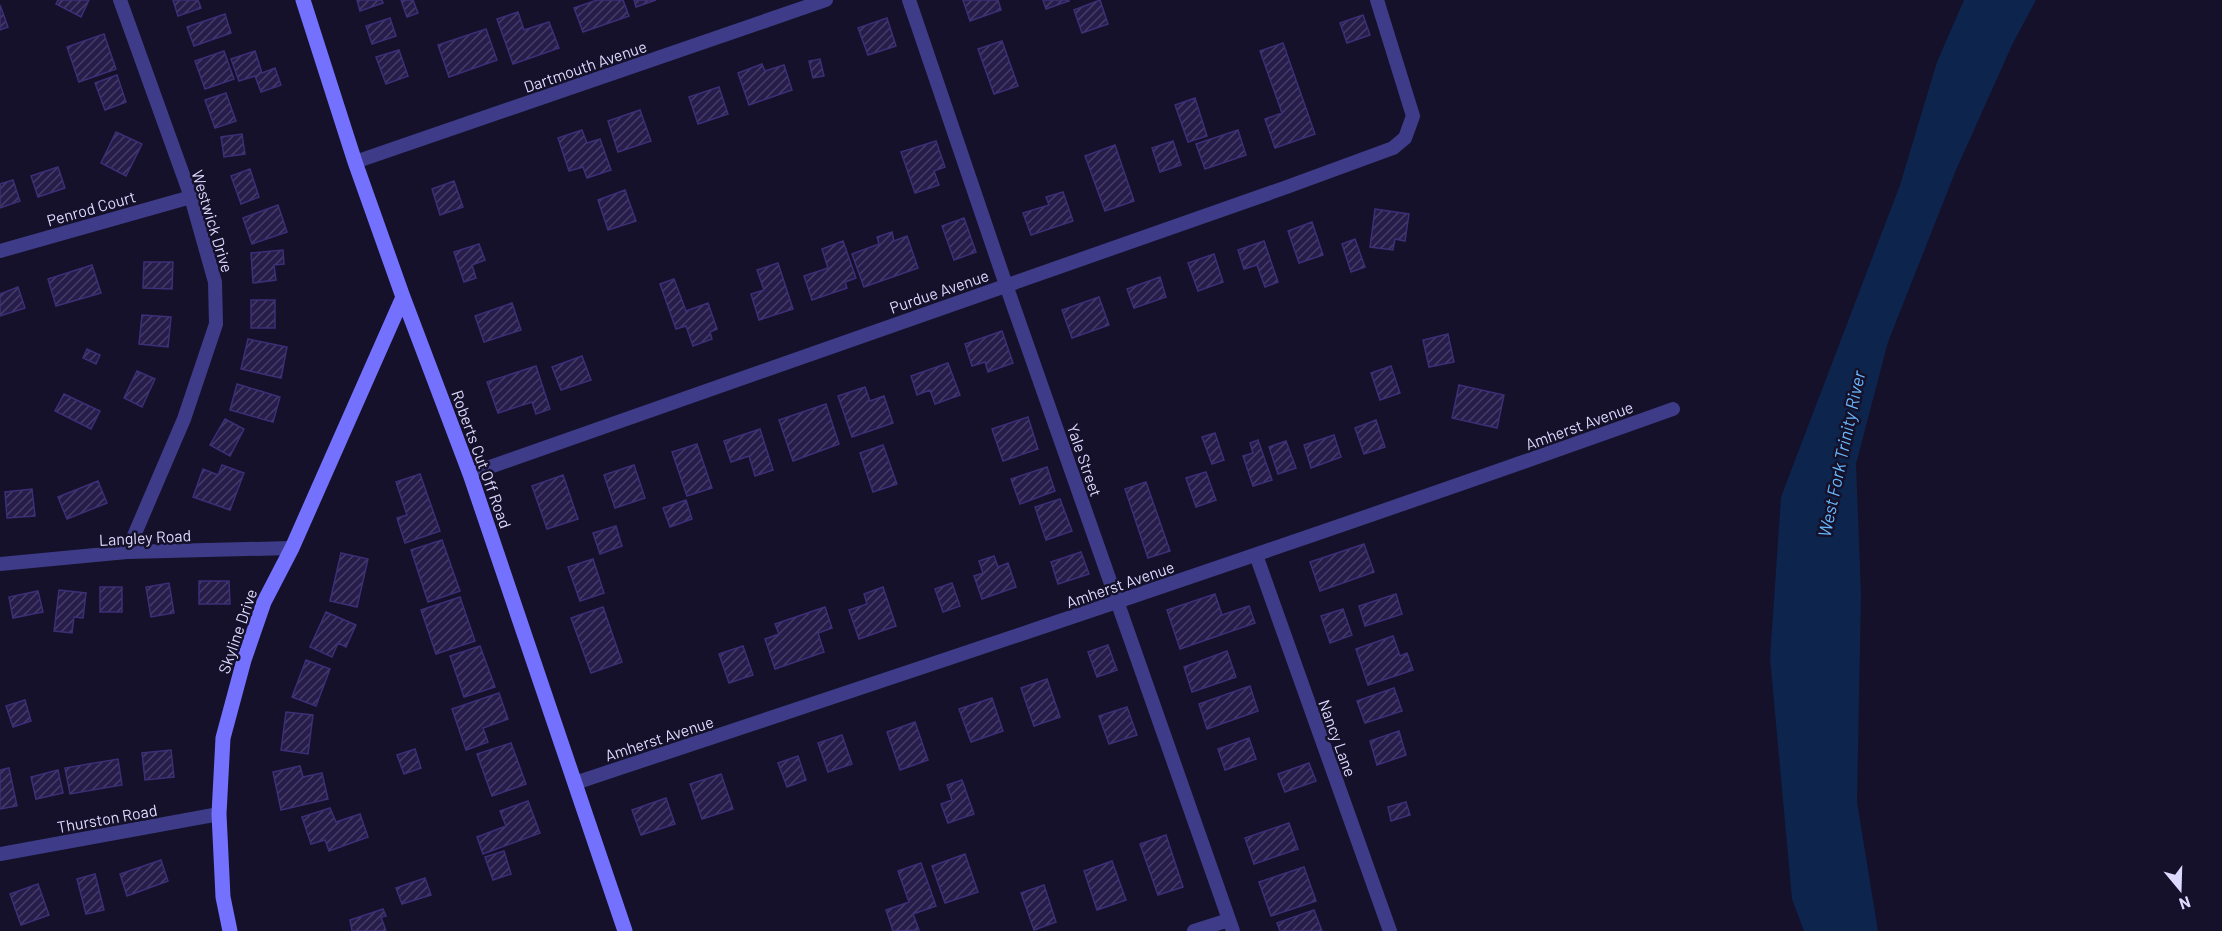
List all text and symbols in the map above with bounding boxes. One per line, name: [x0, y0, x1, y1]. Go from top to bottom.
street label: Dartmouth Avenue: [521, 36, 649, 96]
street label: Westwick Drive: [188, 168, 238, 274]
street label: Penrod Court: [44, 186, 138, 230]
street label: Purdue Avenue: [887, 265, 991, 317]
water label: West Fork Trinity River: [1813, 368, 1870, 539]
street label: Roberts Cut Off Road: [448, 387, 516, 531]
street label: Amherst Avenue: [1523, 397, 1635, 453]
street label: Yale Street: [1064, 421, 1106, 499]
street label: Langley Road: [98, 525, 192, 549]
street label: Amherst Avenue: [1063, 557, 1177, 611]
street label: Skyline Drive: [214, 586, 260, 676]
street label: Nancy Lane: [1315, 697, 1361, 779]
street label: Amherst Avenue: [602, 711, 716, 765]
street label: Thurston Road: [55, 800, 159, 836]
north arrow: [2150, 859, 2210, 919]
text: N: [2177, 893, 2193, 914]

